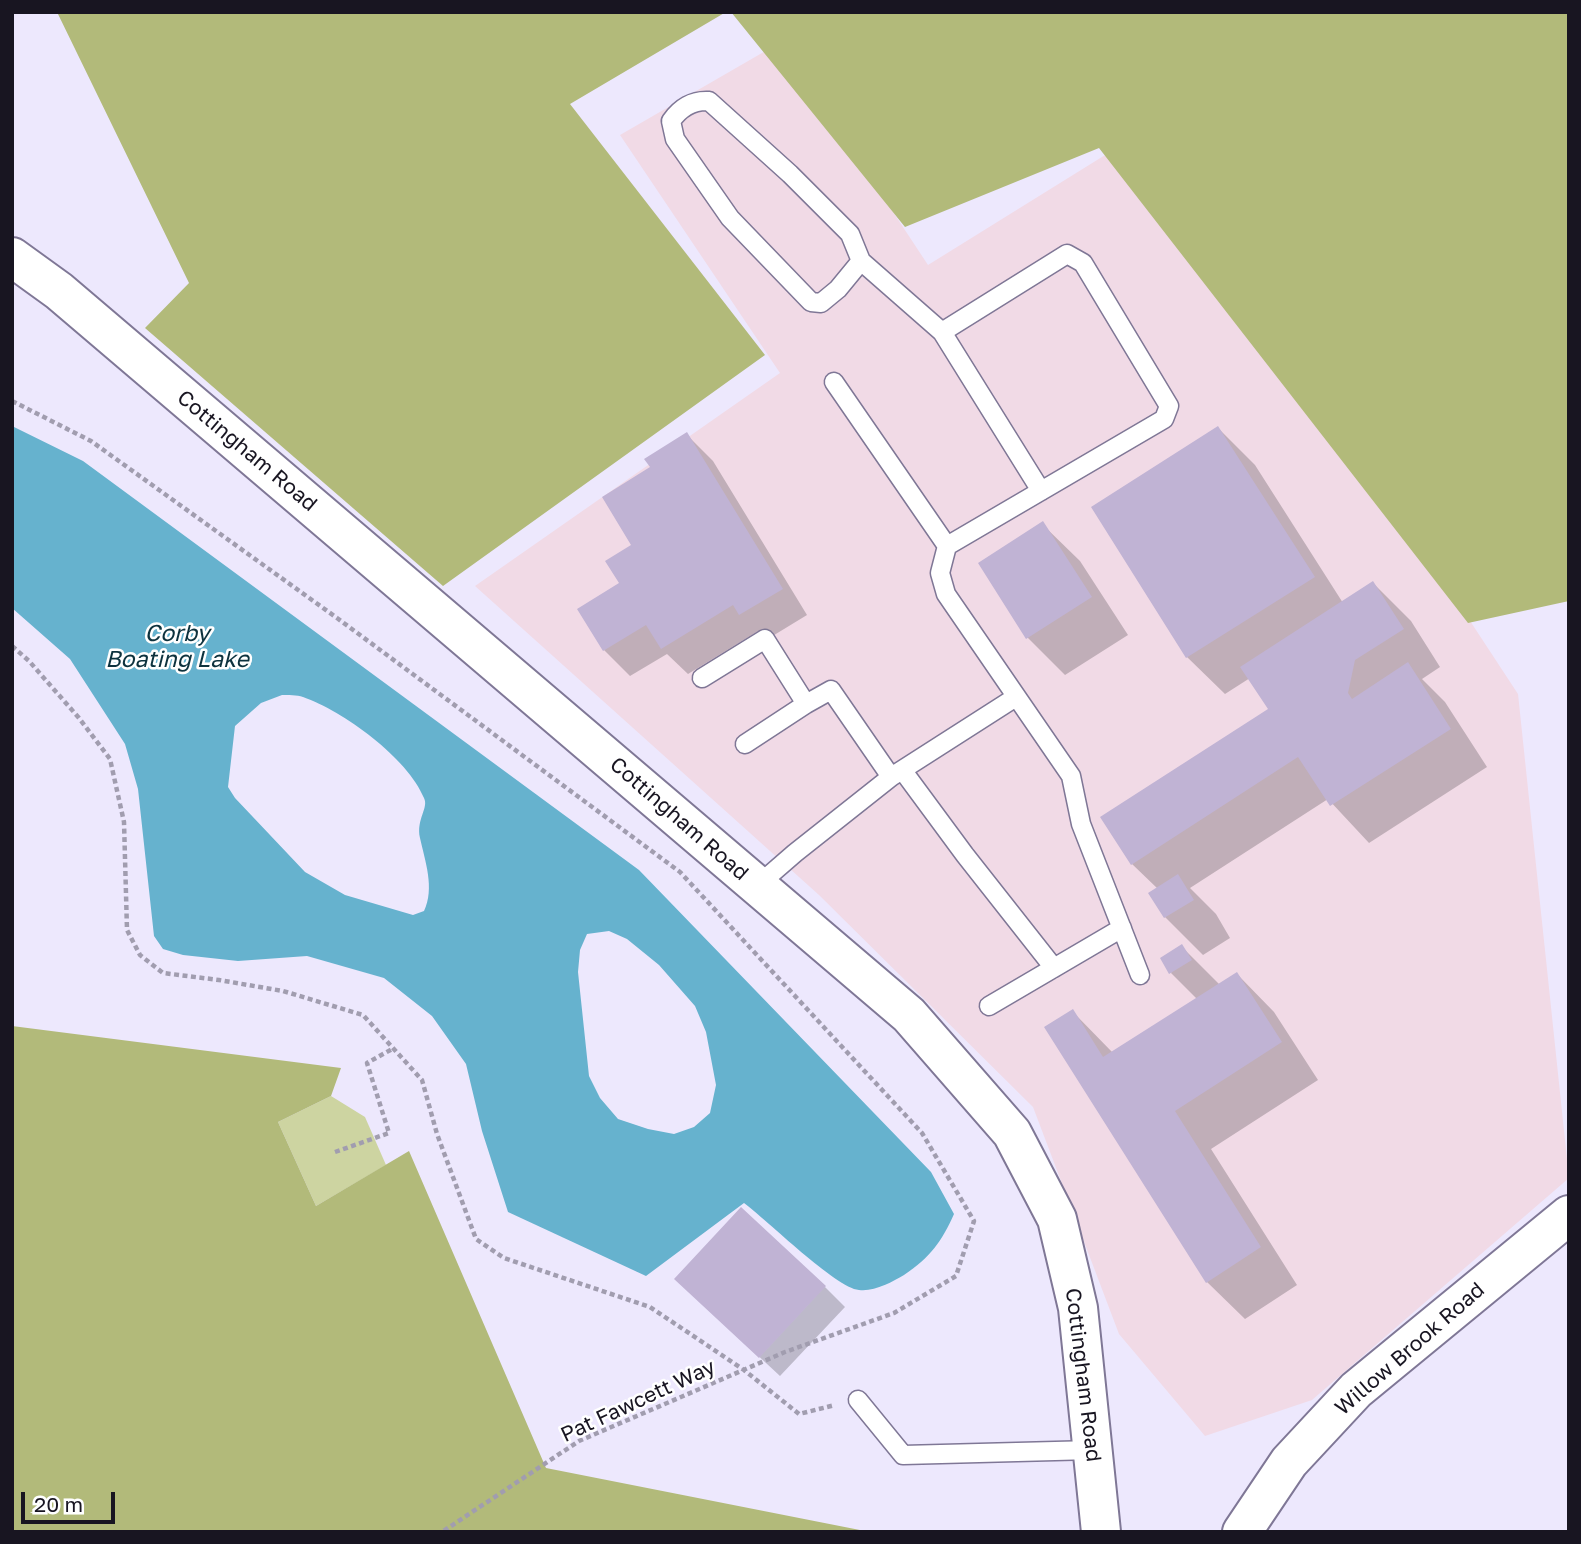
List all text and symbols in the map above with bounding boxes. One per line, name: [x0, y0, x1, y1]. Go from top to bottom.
street label: Cottingham Road: [172, 385, 322, 517]
water label: Corby Boating Lake: [105, 620, 249, 674]
street label: Cottingham Road: [605, 752, 753, 886]
street label: Willow Brook Road: [1330, 1277, 1490, 1421]
street label: Cottingham Road: [1060, 1287, 1106, 1463]
street label: Pat Fawcett Way: [557, 1354, 719, 1448]
scale bar: [24, 1478, 119, 1522]
text: 20 m: [34, 1491, 83, 1517]

